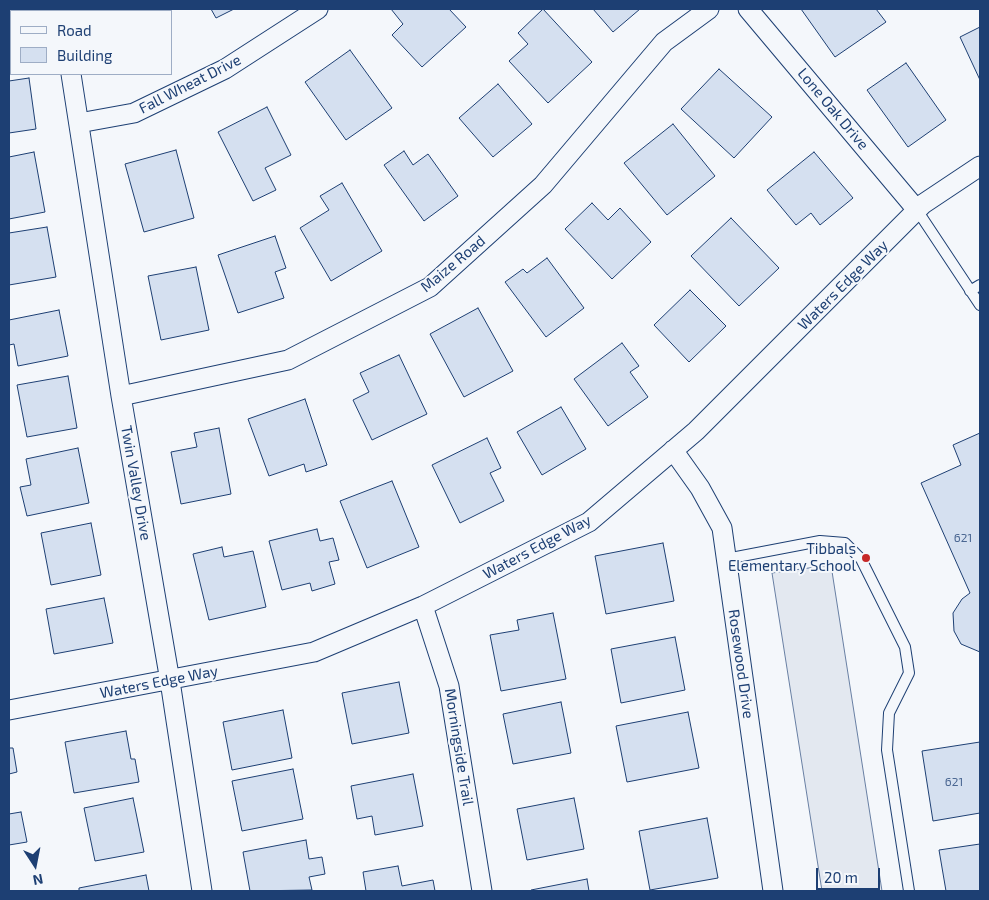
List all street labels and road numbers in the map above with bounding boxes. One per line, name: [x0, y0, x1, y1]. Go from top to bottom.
street label: Fall Wheat Drive: [136, 51, 244, 117]
street label: Lone Oak Drive: [794, 64, 872, 154]
street label: Maize Road: [417, 232, 489, 296]
street label: Waters Edge Way: [794, 236, 892, 334]
street label: Twin Valley Drive: [117, 424, 155, 542]
street label: Waters Edge Way: [480, 511, 594, 583]
street label: Rosewood Drive: [724, 608, 758, 720]
street label: Waters Edge Way: [98, 662, 220, 702]
street label: Morningside Trail: [441, 687, 477, 807]

